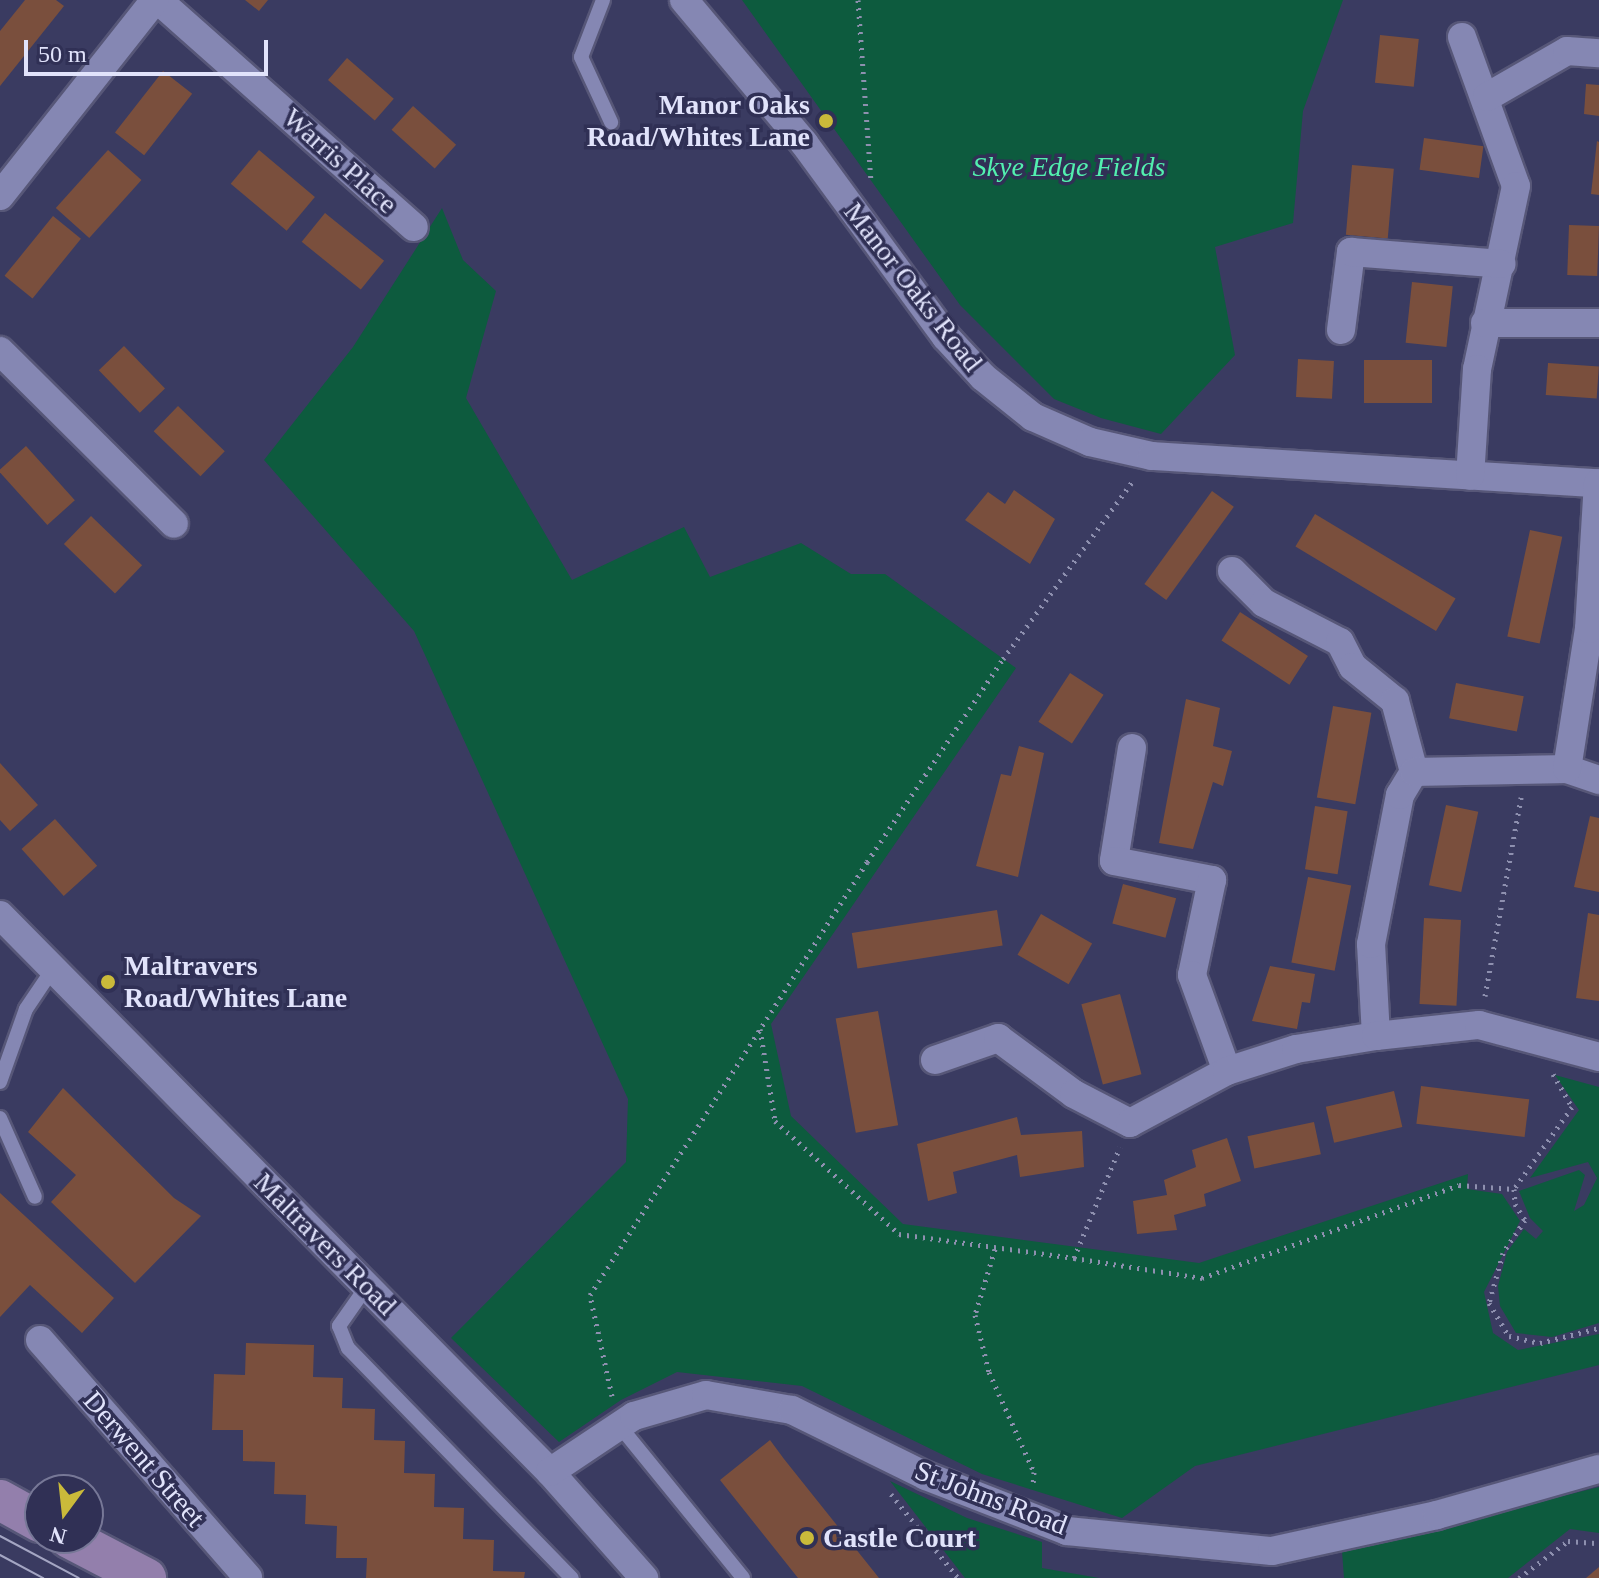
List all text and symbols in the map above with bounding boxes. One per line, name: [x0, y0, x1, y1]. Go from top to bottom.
scale bar: [28, 24, 272, 74]
text: 50 m: [38, 41, 87, 67]
place label: Manor Oaks Road/Whites Lane: [587, 88, 810, 154]
street label: Warris Place: [276, 101, 404, 221]
marker: Manor Oaks Road/Whites Lane: [817, 112, 835, 130]
park label: Skye Edge Fields: [973, 150, 1165, 184]
street label: Manor Oaks Road: [837, 196, 989, 378]
place label: Maltravers Road/Whites Lane: [124, 949, 347, 1015]
marker: Maltravers Road/Whites Lane: [99, 973, 117, 991]
street label: Maltravers Road: [247, 1166, 403, 1322]
street label: Derwent Street: [76, 1384, 212, 1534]
street label: St Johns Road: [910, 1454, 1072, 1542]
north arrow: [24, 1474, 104, 1554]
place label: Castle Court: [823, 1521, 976, 1555]
text: N: [47, 1522, 69, 1550]
marker: Castle Court: [798, 1529, 816, 1547]

